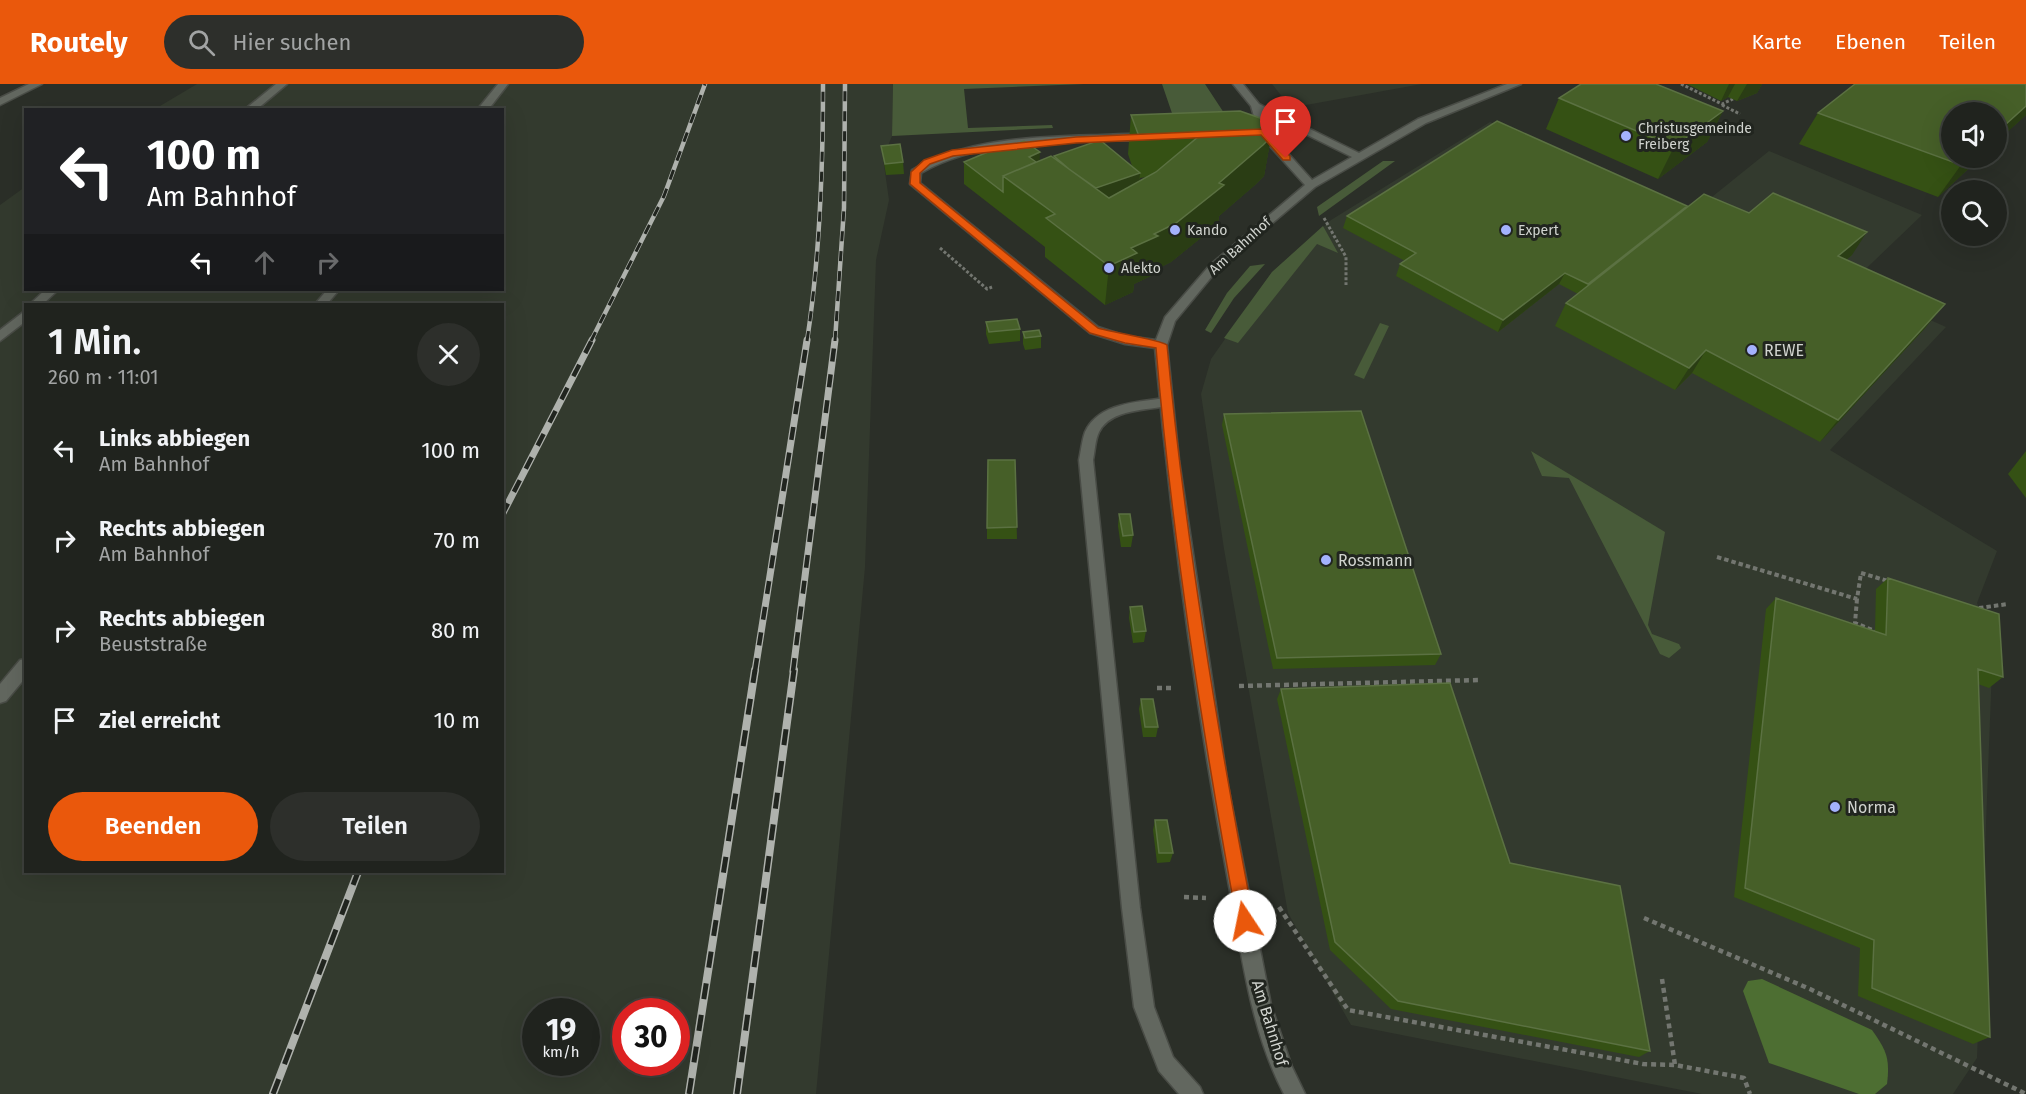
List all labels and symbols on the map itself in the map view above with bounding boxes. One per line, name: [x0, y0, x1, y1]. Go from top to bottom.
pin: [1260, 96, 1311, 158]
place label: Christusgemeinde Freiberg: [1638, 120, 1752, 153]
marker: Christusgemeinde Freiberg: [1619, 129, 1633, 143]
street label: Am Bahnhof: [1206, 213, 1275, 278]
place label: Kando: [1187, 222, 1228, 239]
place label: Expert: [1518, 222, 1560, 239]
marker: Kando: [1168, 223, 1182, 237]
marker: Expert: [1499, 223, 1513, 237]
place label: Alekto: [1121, 260, 1161, 277]
marker: Alekto: [1102, 261, 1116, 275]
place label: REWE: [1764, 341, 1804, 360]
marker: REWE: [1745, 343, 1759, 357]
place label: Rossmann: [1338, 551, 1413, 570]
marker: Rossmann: [1319, 553, 1333, 567]
place label: Norma: [1847, 798, 1896, 817]
marker: Norma: [1828, 800, 1842, 814]
position arrow: [1213, 889, 1277, 953]
street label: Am Bahnhof: [1248, 978, 1292, 1070]
speed limit sign: 30: [612, 998, 690, 1076]

